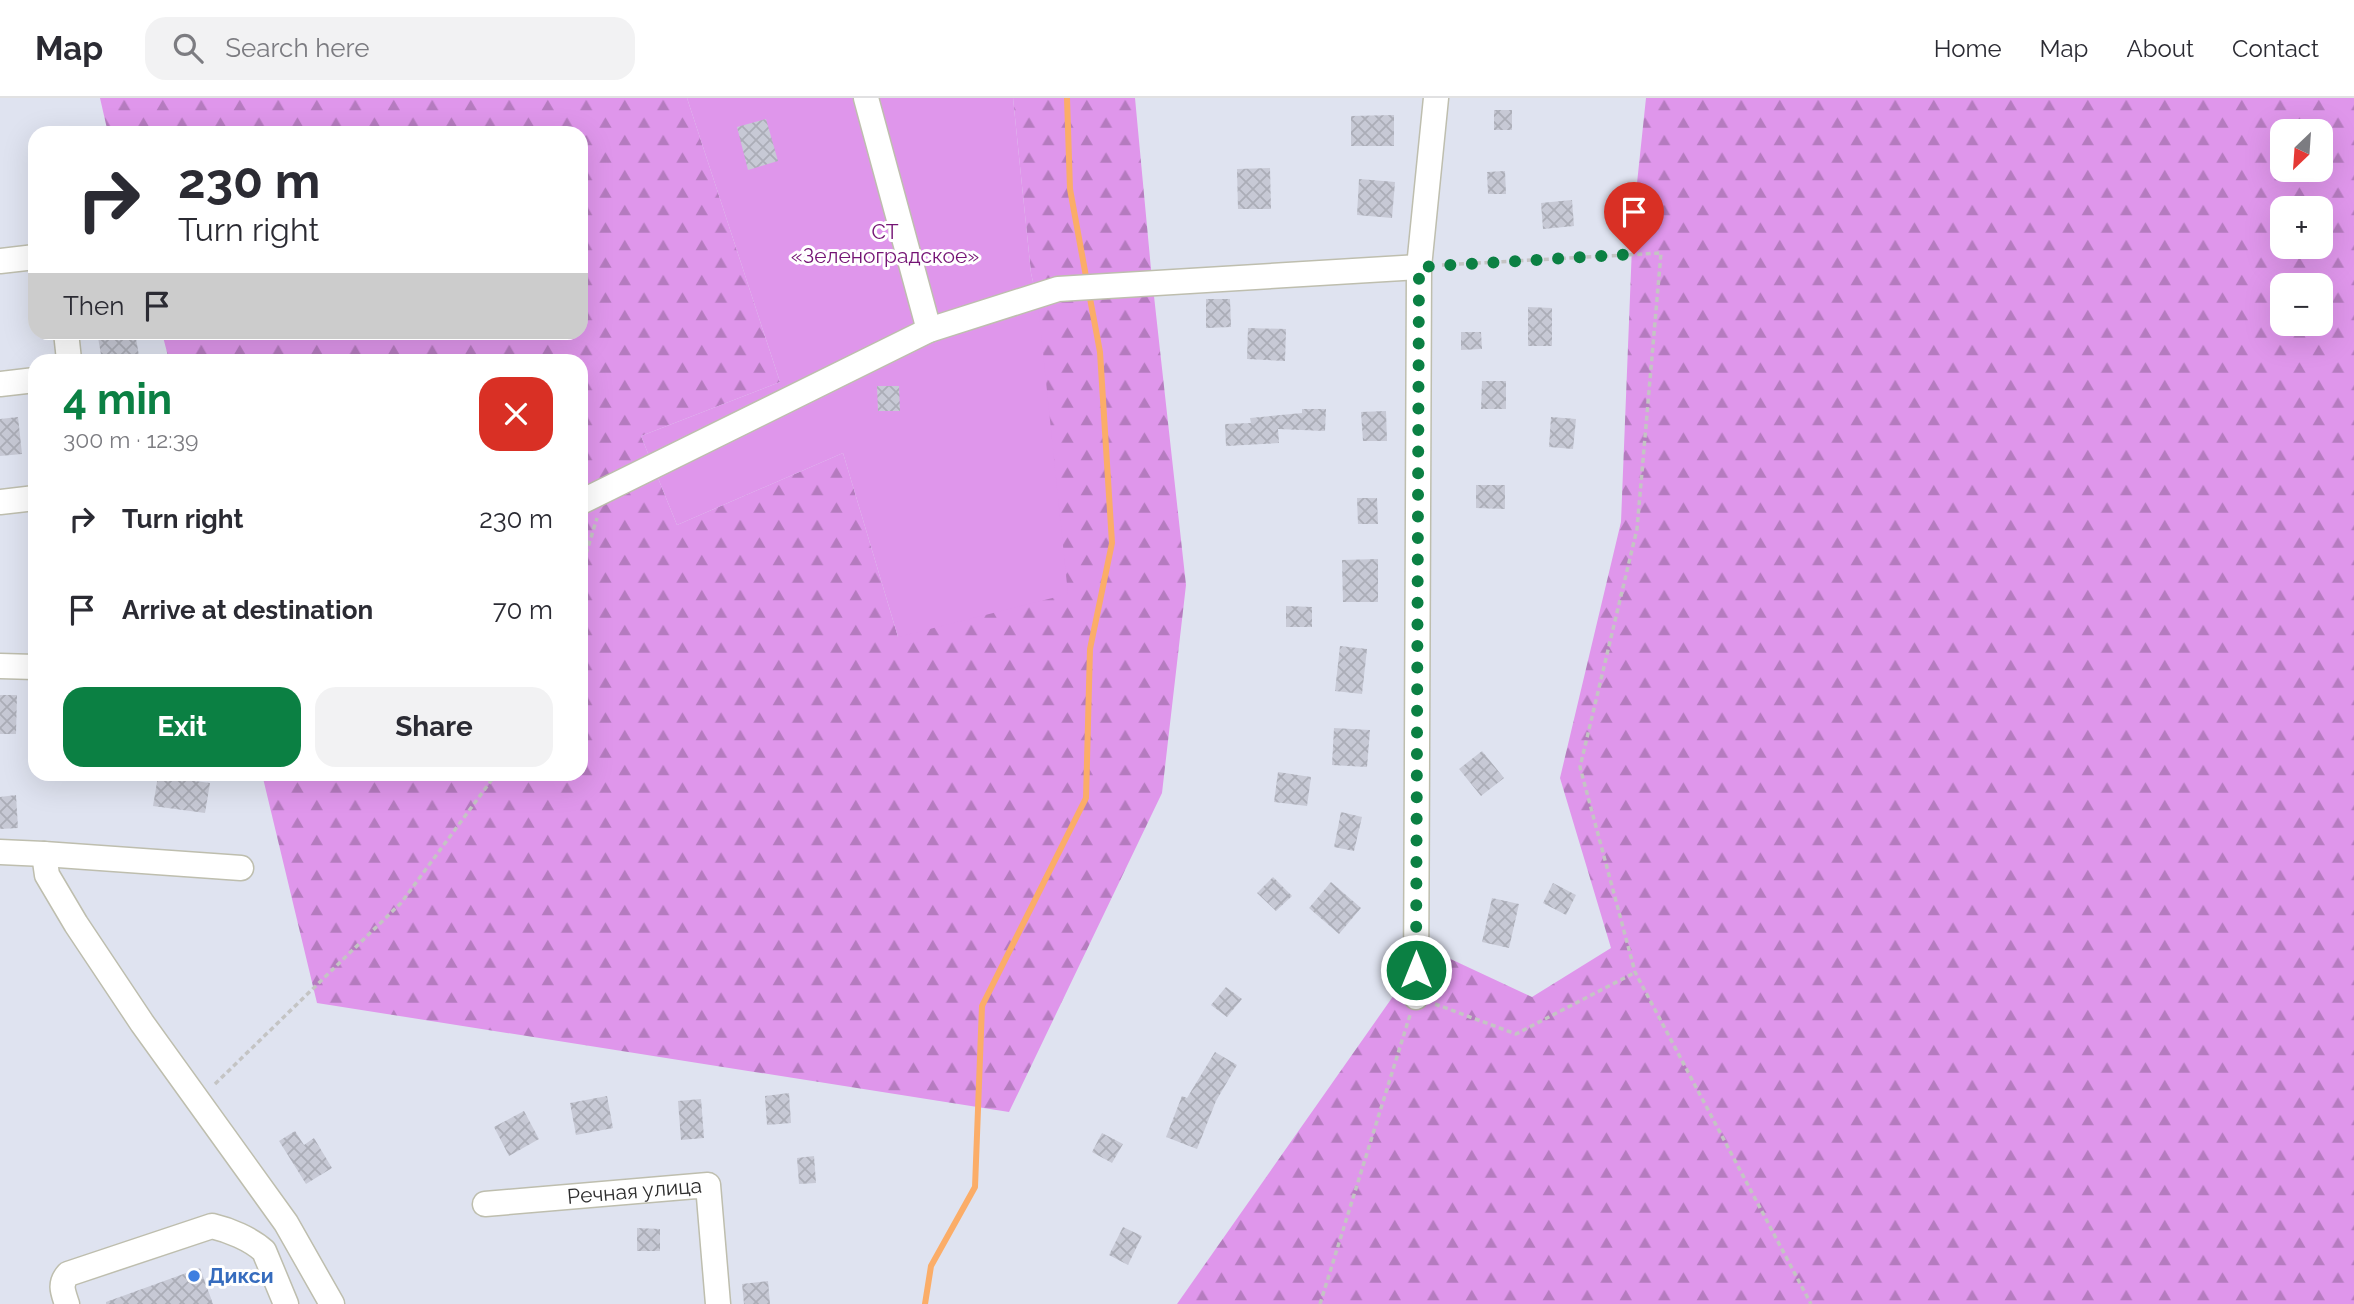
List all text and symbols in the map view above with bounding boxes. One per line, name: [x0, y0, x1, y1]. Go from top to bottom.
search box: [145, 17, 635, 80]
text: Map: [35, 29, 103, 68]
icon: search: [169, 29, 207, 67]
text: Search here: [225, 33, 370, 63]
text: Home: [1934, 34, 2002, 63]
text: Map: [2040, 34, 2088, 63]
text: About: [2126, 34, 2194, 63]
text: Contact: [2232, 34, 2319, 63]
north arrow: [2270, 119, 2333, 182]
map controls: [2270, 119, 2333, 336]
text: 230 m: [178, 152, 320, 209]
icon: right: [63, 154, 154, 245]
pin: [1604, 182, 1664, 254]
icon: arrive: [1615, 193, 1653, 231]
button: +: [2270, 196, 2333, 259]
text: Turn right: [178, 211, 319, 248]
park label: СТ «Зеленоградское»: [791, 219, 979, 268]
button: −: [2270, 273, 2333, 336]
icon: arrive: [138, 287, 176, 325]
text: Then: [63, 291, 124, 321]
text: 4 min: [63, 375, 172, 424]
button: close: [479, 377, 553, 451]
text: 300 m · 12:39: [63, 426, 198, 453]
icon: right: [63, 500, 101, 538]
text: Turn right: [122, 504, 243, 534]
text: 230 m: [479, 504, 553, 534]
icon: arrive: [63, 591, 101, 629]
text: Arrive at destination: [122, 595, 373, 625]
text: 70 m: [493, 595, 553, 625]
button: Exit: [63, 687, 301, 767]
button: Share: [315, 687, 553, 767]
position arrow: [1379, 933, 1453, 1007]
street label: Речная улица: [566, 1173, 703, 1209]
place label: Дикси: [208, 1263, 274, 1288]
marker: Дикси: [186, 1268, 202, 1284]

